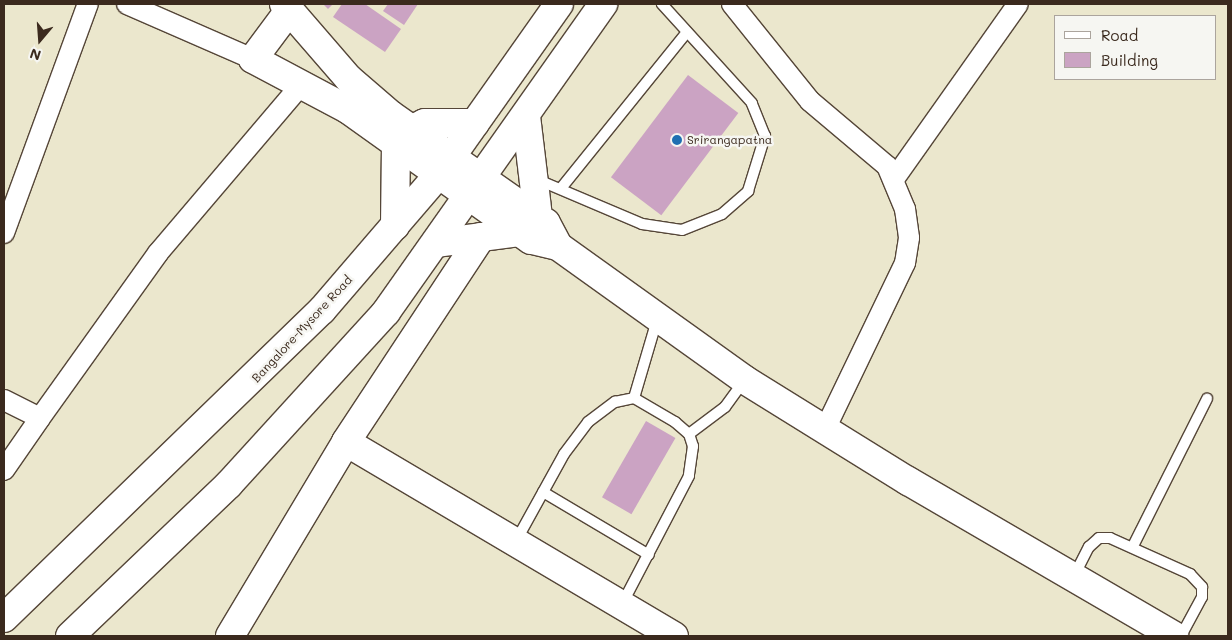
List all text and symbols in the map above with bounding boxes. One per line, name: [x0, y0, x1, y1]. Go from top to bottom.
north arrow: [15, 15, 65, 65]
legend: [1054, 15, 1217, 80]
text: Road: [1101, 25, 1138, 45]
text: N: [27, 44, 43, 65]
text: Building: [1101, 50, 1158, 70]
place label: Srirangapatna: [687, 133, 772, 147]
marker: Srirangapatna: [671, 134, 683, 146]
street label: Bangalore-Mysore Road: [249, 273, 355, 385]

